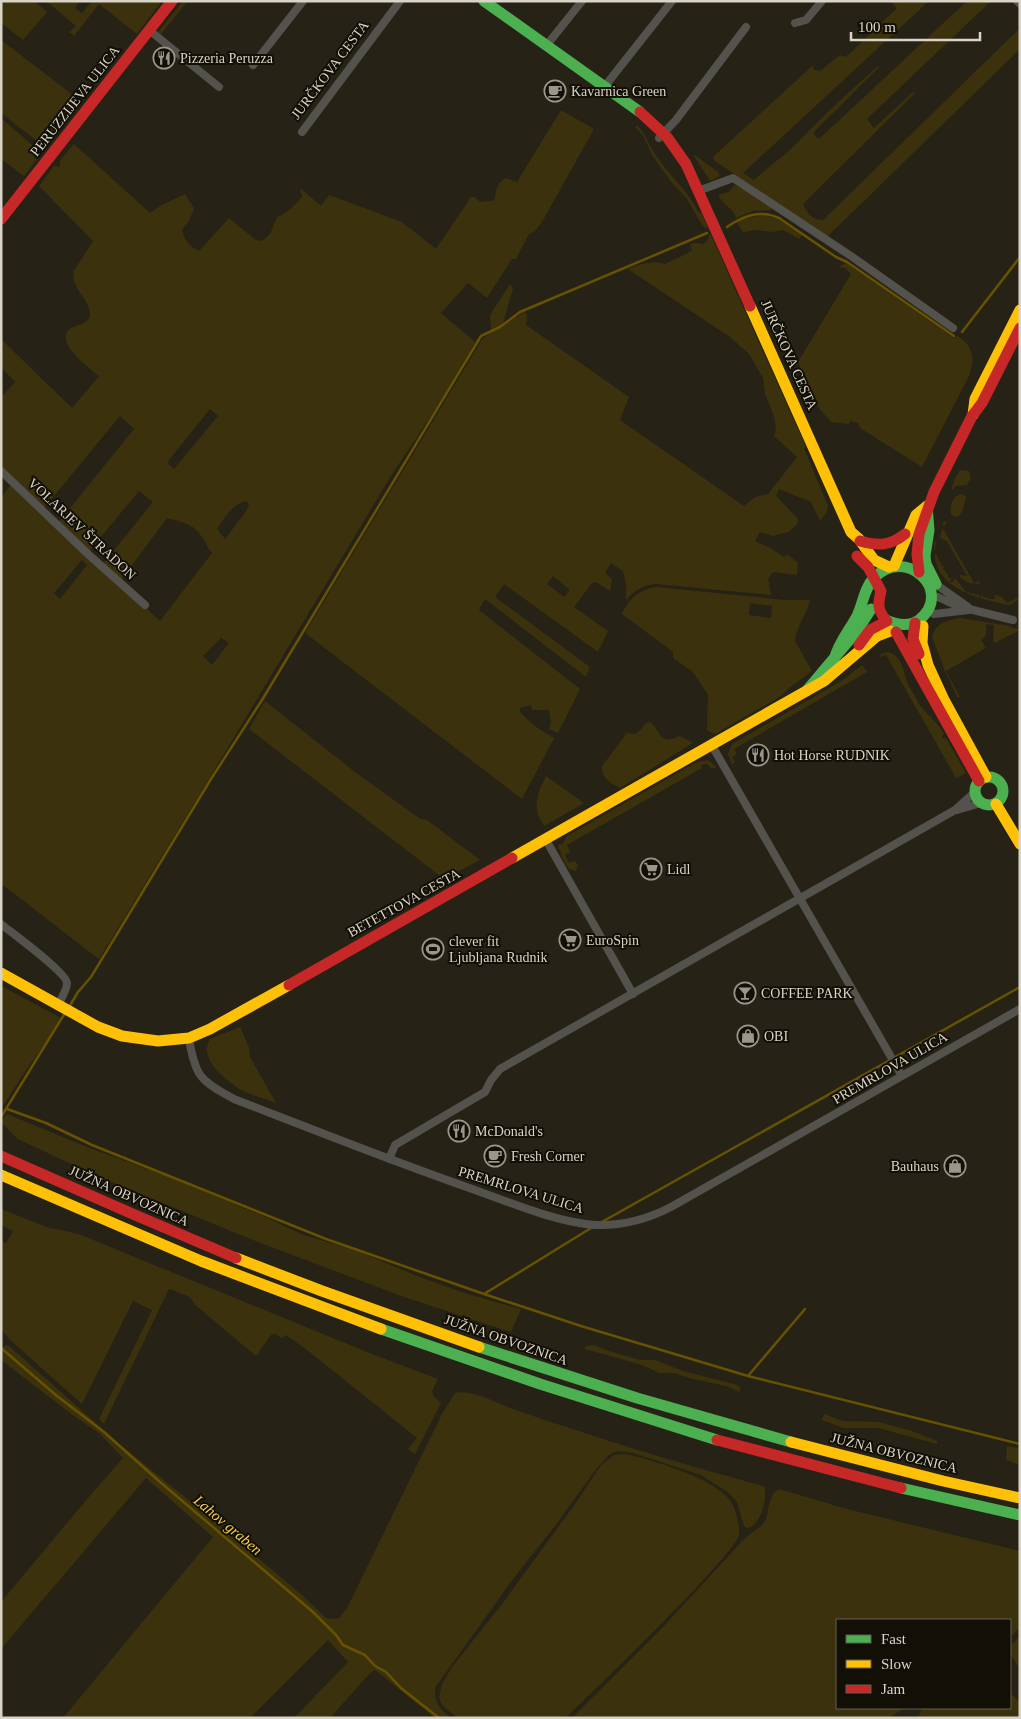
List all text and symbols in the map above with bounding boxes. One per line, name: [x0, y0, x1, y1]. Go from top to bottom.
scale bar: [851, 10, 980, 42]
street label: JURČKOVA CESTA: [287, 17, 372, 122]
text: 100 m: [858, 19, 896, 35]
street label: PERUZZIJEVA ULICA: [27, 42, 123, 159]
restaurant icon: Pizzeria Peruzza: [152, 46, 176, 70]
place label: Pizzeria Peruzza: [180, 51, 274, 66]
cafe icon: Kavarnica Green: [543, 79, 567, 103]
place label: Kavarnica Green: [571, 84, 666, 99]
street label: JURČKOVA CESTA: [758, 297, 821, 413]
street label: VOLARJEV ŠTRADON: [25, 474, 140, 583]
restaurant icon: Hot Horse RUDNIK: [746, 743, 770, 767]
place label: Hot Horse RUDNIK: [774, 748, 890, 763]
supermarket icon: Lidl: [639, 857, 663, 881]
place label: Lidl: [667, 862, 690, 877]
street label: BETETTOVA CESTA: [345, 865, 464, 940]
supermarket icon: EuroSpin: [558, 928, 582, 952]
place label: EuroSpin: [586, 933, 639, 948]
place label: clever fit Ljubljana Rudnik: [449, 934, 547, 965]
sports icon: clever fit Ljubljana Rudnik: [421, 937, 445, 961]
bar icon: COFFEE PARK: [733, 981, 757, 1005]
place label: COFFEE PARK: [761, 986, 853, 1001]
shop icon: OBI: [736, 1024, 760, 1048]
place label: OBI: [764, 1029, 788, 1044]
street label: PREMRLOVA ULICA: [830, 1029, 951, 1107]
restaurant icon: McDonald's: [447, 1119, 471, 1143]
place label: McDonald's: [475, 1124, 543, 1139]
cafe icon: Fresh Corner: [483, 1144, 507, 1168]
place label: Fresh Corner: [511, 1149, 585, 1164]
shop icon: Bauhaus: [943, 1154, 967, 1178]
place label: Bauhaus: [891, 1159, 939, 1174]
street label: JUŽNA OBVOZNICA: [67, 1162, 192, 1230]
street label: PREMRLOVA ULICA: [457, 1164, 586, 1216]
street label: JUŽNA OBVOZNICA: [442, 1311, 571, 1368]
street label: JUŽNA OBVOZNICA: [829, 1429, 960, 1476]
water label: Lahov graben: [190, 1491, 265, 1558]
legend: [836, 1619, 1011, 1709]
text: Fast: [881, 1631, 907, 1647]
text: Slow: [881, 1656, 912, 1672]
text: Jam: [881, 1681, 905, 1697]

